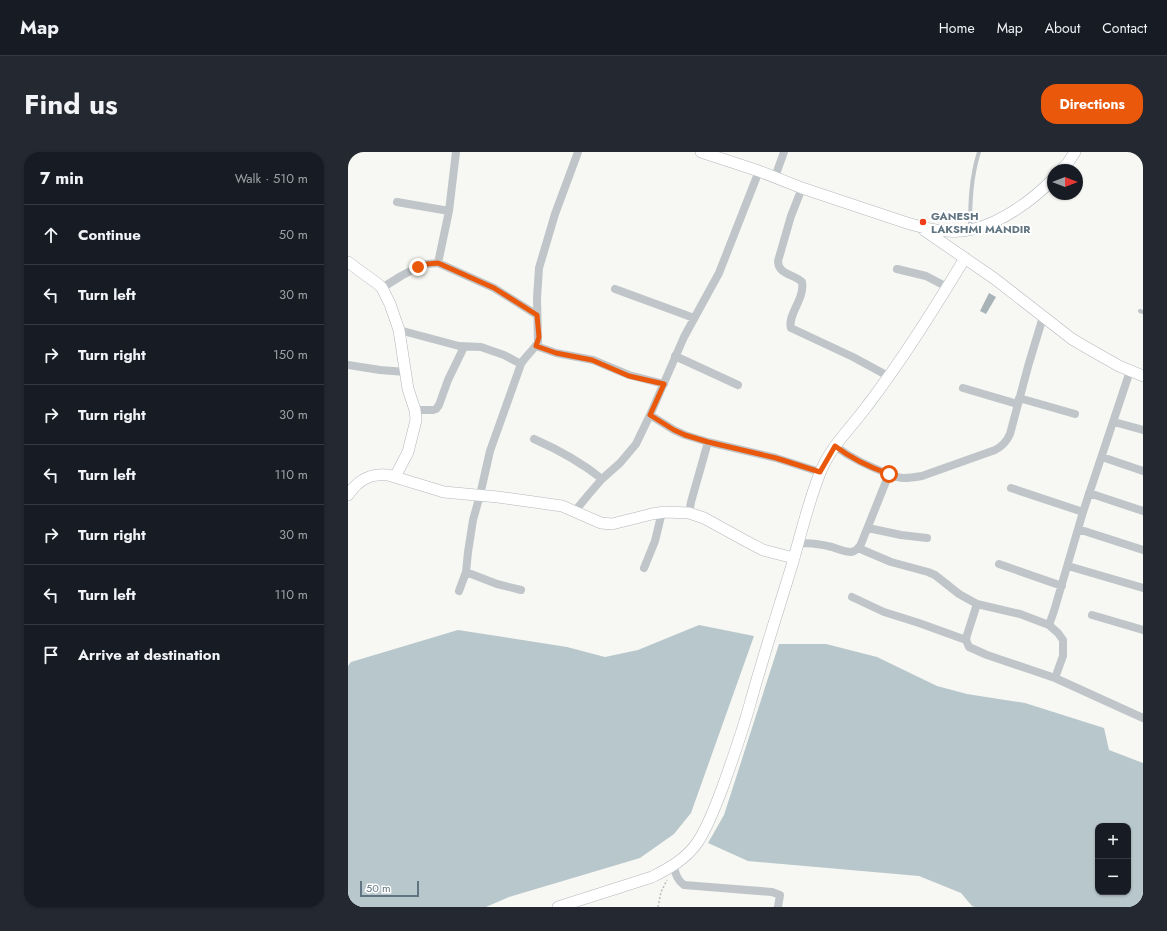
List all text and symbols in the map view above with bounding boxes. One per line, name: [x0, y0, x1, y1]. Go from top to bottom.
text: Map: [20, 14, 59, 41]
text: Home: [939, 18, 975, 38]
text: Map: [997, 18, 1023, 38]
text: About: [1045, 18, 1080, 38]
text: Contact: [1102, 18, 1147, 38]
text: Find us: [24, 84, 118, 125]
button: Directions: [1041, 84, 1143, 124]
north arrow: [1047, 164, 1083, 200]
text: 7 min: [40, 166, 84, 190]
text: Walk · 510 m: [235, 169, 308, 188]
place label: GANESH LAKSHMI MANDIR: [931, 208, 1031, 237]
marker: GANESH LAKSHMI MANDIR: [918, 217, 928, 227]
icon: ahead: [40, 224, 62, 246]
text: Continue: [78, 224, 141, 246]
text: 50 m: [279, 225, 308, 244]
route end: [409, 258, 427, 276]
icon: left: [40, 284, 62, 306]
text: Turn left: [78, 284, 136, 306]
text: 30 m: [279, 285, 308, 304]
icon: right: [40, 344, 62, 366]
text: Turn right: [78, 344, 146, 366]
text: 150 m: [273, 345, 308, 364]
icon: right: [40, 404, 62, 426]
text: Turn right: [78, 404, 146, 426]
text: 30 m: [279, 405, 308, 424]
icon: left: [40, 464, 62, 486]
text: Turn left: [78, 464, 136, 486]
text: 110 m: [274, 465, 308, 484]
route start: [880, 465, 898, 483]
icon: right: [40, 524, 62, 546]
text: Turn right: [78, 524, 146, 546]
text: 30 m: [279, 525, 308, 544]
icon: left: [40, 584, 62, 606]
text: Turn left: [78, 584, 136, 606]
text: 110 m: [274, 585, 308, 604]
icon: arrive: [40, 644, 62, 666]
text: Arrive at destination: [78, 644, 220, 666]
map controls: [1095, 823, 1131, 895]
button: +: [1095, 823, 1131, 859]
button: −: [1095, 859, 1131, 895]
scale bar: [360, 879, 419, 898]
text: 50 m: [366, 880, 391, 896]

